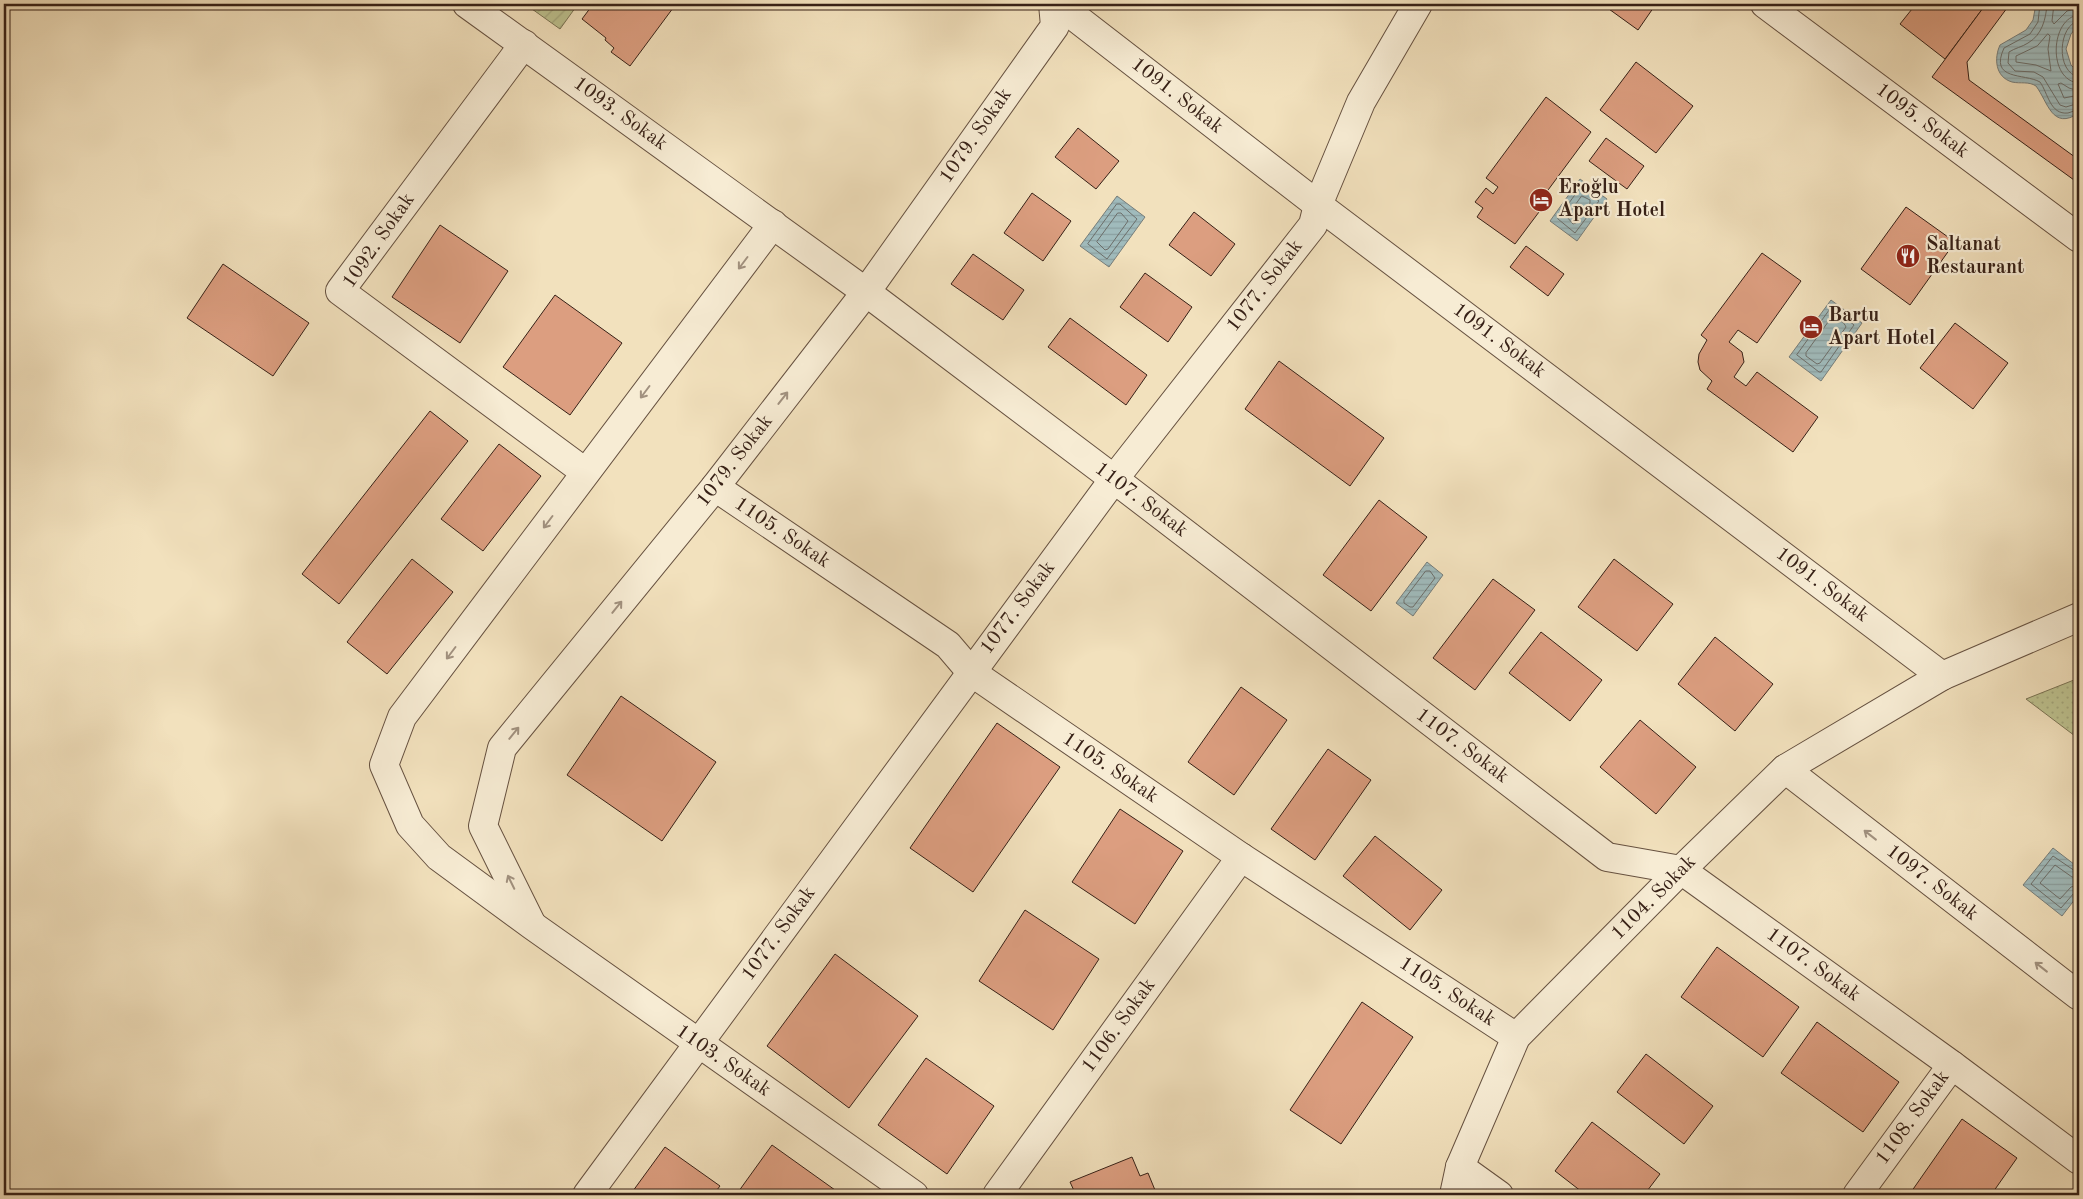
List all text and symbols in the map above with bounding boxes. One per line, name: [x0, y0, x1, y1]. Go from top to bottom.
street label: 1091. Sokak: [1127, 54, 1227, 138]
street label: 1093. Sokak: [569, 73, 671, 155]
street label: 1095. Sokak: [1872, 80, 1972, 162]
street label: 1079. Sokak: [936, 85, 1016, 187]
place label: Eroğlu Apart Hotel: [1558, 178, 1665, 221]
hotel icon: Eroğlu Apart Hotel: [1528, 187, 1554, 213]
street label: 1092. Sokak: [339, 190, 419, 292]
place label: Saltanat Restaurant: [1926, 235, 2024, 278]
street label: 1077. Sokak: [1223, 236, 1307, 336]
restaurant icon: Saltanat Restaurant: [1895, 243, 1921, 269]
one-way arrow: [738, 256, 749, 269]
street label: 1091. Sokak: [1449, 300, 1549, 382]
place label: Bartu Apart Hotel: [1828, 306, 1935, 349]
hotel icon: Bartu Apart Hotel: [1798, 314, 1824, 340]
one-way arrow: [640, 385, 651, 398]
one-way arrow: [778, 392, 789, 405]
street label: 1079. Sokak: [693, 411, 777, 511]
street label: 1107. Sokak: [1091, 459, 1191, 541]
street label: 1105. Sokak: [731, 494, 833, 572]
one-way arrow: [542, 515, 553, 528]
street label: 1091. Sokak: [1772, 544, 1872, 626]
street label: 1077. Sokak: [977, 558, 1059, 658]
one-way arrow: [611, 601, 622, 614]
one-way arrow: [445, 646, 456, 659]
street label: 1107. Sokak: [1412, 705, 1512, 787]
one-way arrow: [509, 727, 520, 740]
street label: 1105. Sokak: [1059, 729, 1161, 807]
one-way arrow: [1864, 830, 1877, 841]
street label: 1097. Sokak: [1882, 841, 1982, 925]
street label: 1104. Sokak: [1608, 852, 1700, 944]
one-way arrow: [506, 875, 516, 890]
street label: 1077. Sokak: [738, 883, 820, 985]
street label: 1107. Sokak: [1762, 924, 1864, 1006]
street label: 1105. Sokak: [1395, 953, 1499, 1031]
one-way arrow: [2035, 961, 2048, 972]
street label: 1106. Sokak: [1078, 975, 1160, 1077]
street label: 1103. Sokak: [672, 1021, 774, 1101]
street label: 1108. Sokak: [1872, 1067, 1954, 1169]

